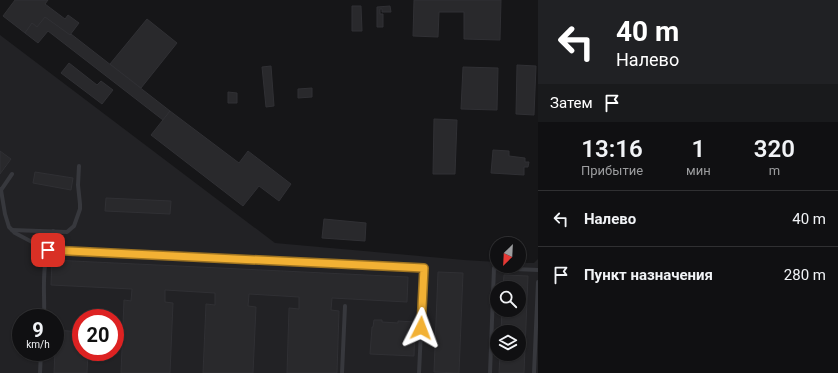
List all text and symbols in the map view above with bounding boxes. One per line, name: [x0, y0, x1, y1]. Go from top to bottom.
text: 40 m: [616, 15, 679, 48]
icon: left: [550, 16, 602, 68]
text: Налево: [616, 49, 679, 70]
icon: arrive: [601, 92, 623, 114]
text: Затем: [550, 94, 593, 112]
text: 13:16: [581, 135, 643, 163]
text: 1: [692, 135, 705, 163]
text: 320: [754, 135, 795, 163]
text: Прибытие: [581, 163, 643, 178]
text: мин: [686, 163, 711, 178]
text: m: [769, 163, 780, 178]
icon: left: [550, 208, 572, 230]
text: Налево: [584, 210, 636, 228]
text: 40 m: [792, 210, 826, 228]
pin: [31, 233, 65, 267]
north arrow: [490, 237, 526, 273]
map controls: [490, 237, 526, 361]
icon: arrive: [37, 239, 59, 261]
icon: arrive: [550, 264, 572, 286]
text: Пункт назначения: [584, 266, 713, 284]
text: 280 m: [784, 266, 826, 284]
button: search: [490, 281, 526, 317]
position arrow: [400, 307, 442, 349]
speed limit sign: 20: [72, 309, 124, 361]
text: 9: [32, 318, 44, 342]
button: layers: [490, 325, 526, 361]
text: km/h: [26, 339, 50, 350]

